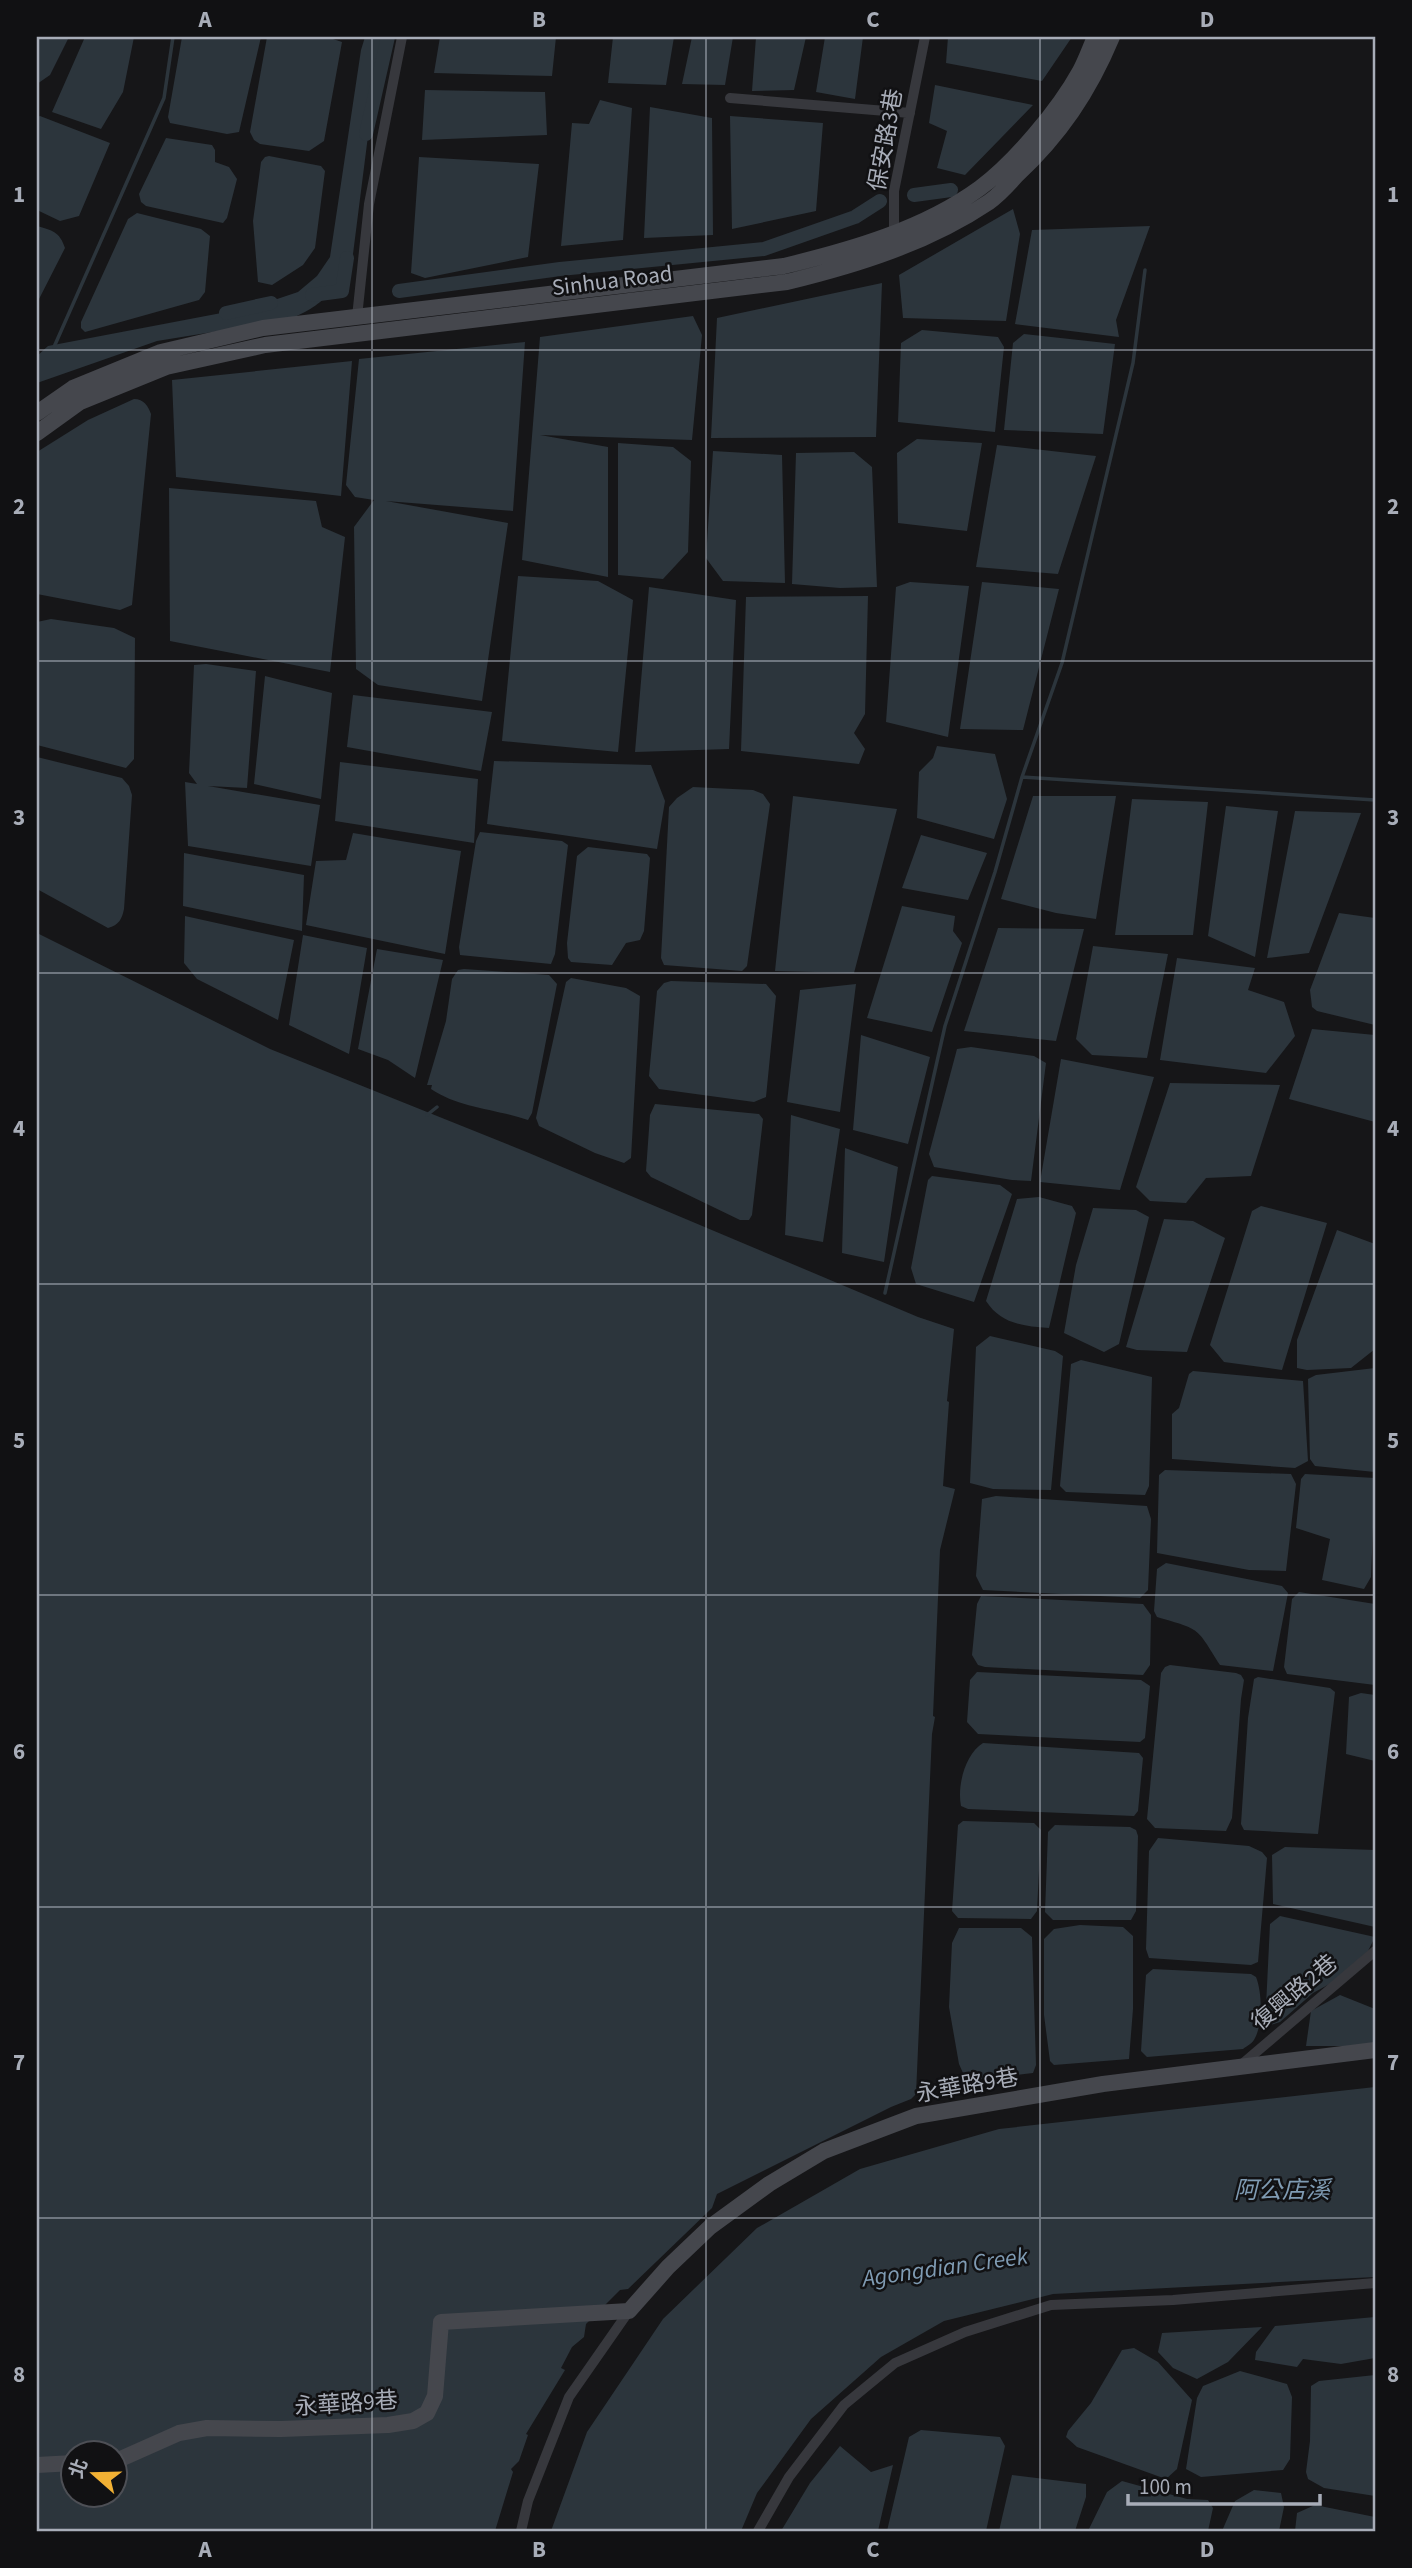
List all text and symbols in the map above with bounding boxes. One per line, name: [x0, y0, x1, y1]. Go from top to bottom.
text: A: [197, 3, 212, 36]
text: B: [532, 3, 546, 36]
text: C: [866, 3, 880, 36]
text: D: [1200, 3, 1214, 36]
street label: 保安路3巷: [860, 86, 911, 194]
text: 1: [13, 178, 25, 211]
text: 1: [1387, 178, 1399, 211]
street label: Sinhua Road: [550, 257, 674, 304]
text: 2: [13, 490, 25, 523]
text: 2: [1387, 490, 1399, 523]
text: 3: [13, 801, 25, 834]
text: 3: [1387, 801, 1399, 834]
text: 4: [13, 1112, 25, 1145]
text: 4: [1387, 1112, 1399, 1145]
text: 5: [13, 1424, 25, 1457]
text: 5: [1387, 1424, 1399, 1457]
text: 6: [13, 1735, 25, 1768]
text: 6: [1387, 1735, 1399, 1768]
street label: 復興路2巷: [1244, 1946, 1345, 2038]
text: 7: [13, 2046, 25, 2079]
text: 7: [1387, 2046, 1399, 2079]
street label: 永華路9巷: [913, 2060, 1021, 2111]
water label: 阿公店溪: [1234, 2173, 1333, 2208]
water label: Agongdian Creek: [858, 2238, 1031, 2297]
text: 8: [13, 2358, 25, 2391]
text: 8: [1387, 2358, 1399, 2391]
street label: 永華路9巷: [293, 2383, 399, 2424]
north arrow: [60, 2438, 130, 2508]
text: 北: [63, 2455, 95, 2482]
scale bar: [1128, 2463, 1321, 2507]
text: 100 m: [1139, 2472, 1192, 2502]
text: A: [197, 2533, 212, 2566]
text: B: [532, 2533, 546, 2566]
text: C: [866, 2533, 880, 2566]
text: D: [1200, 2533, 1214, 2566]

